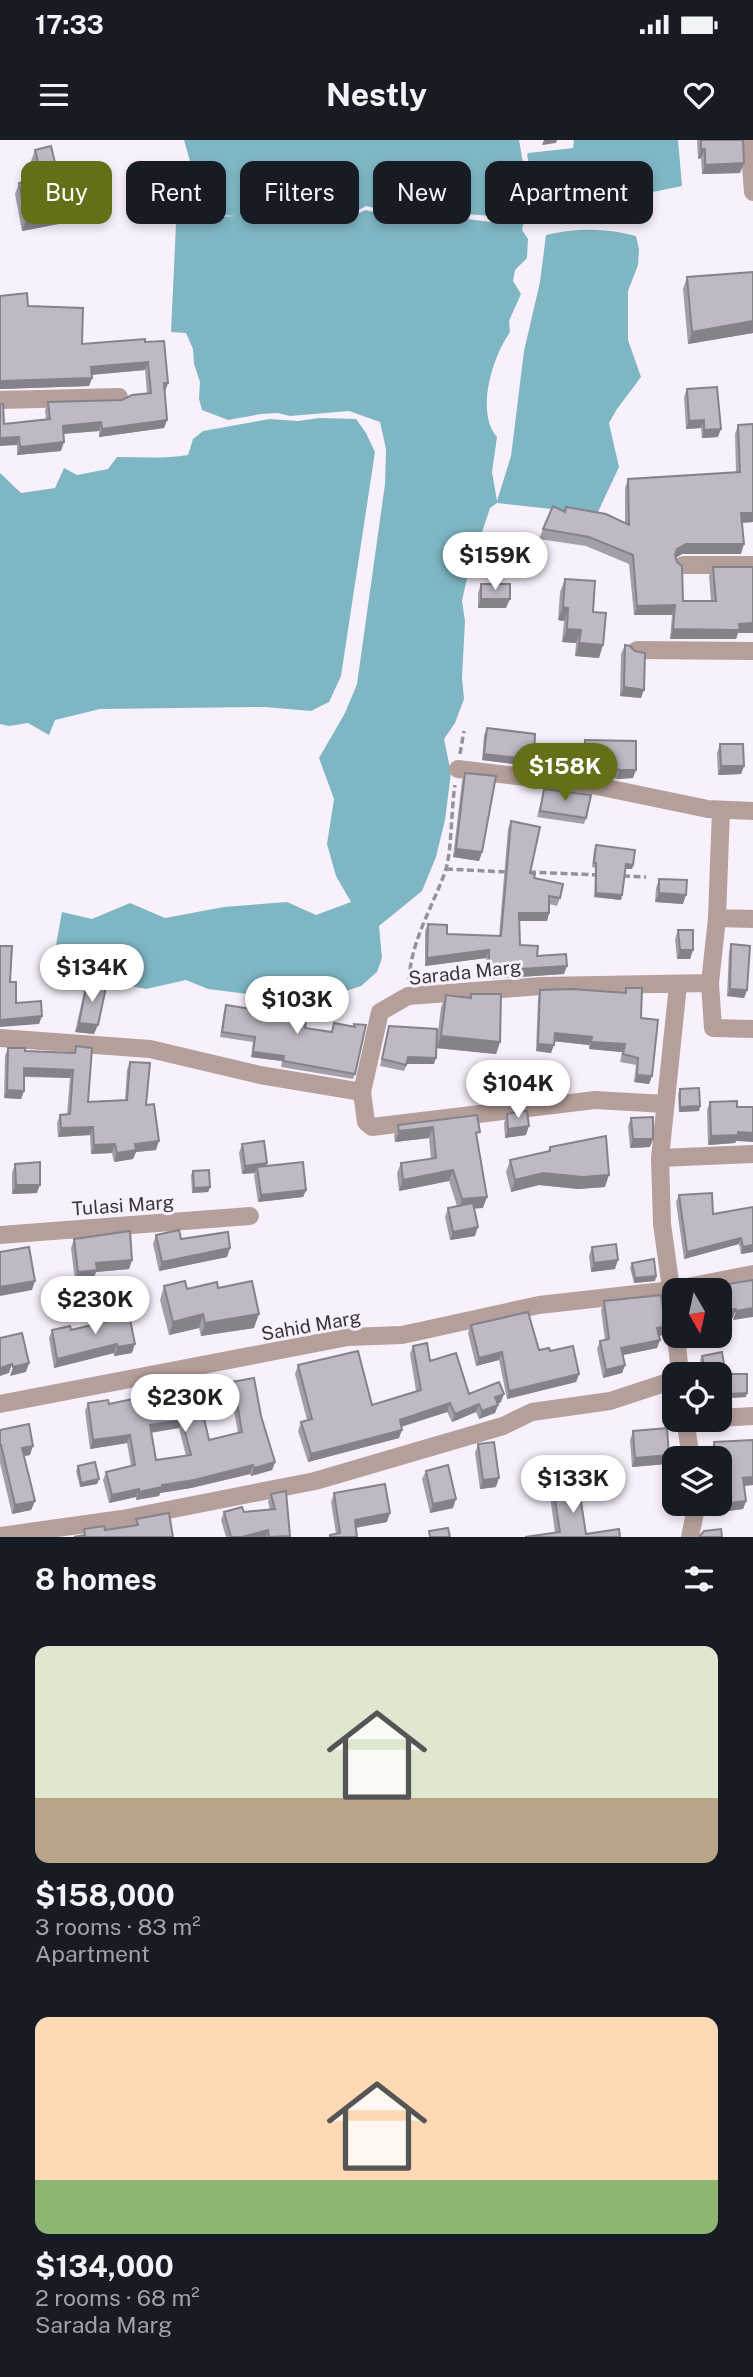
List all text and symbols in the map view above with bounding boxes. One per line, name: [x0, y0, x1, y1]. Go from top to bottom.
text: 17:33: [35, 9, 104, 40]
icon: menu: [35, 76, 73, 114]
text: Nestly: [326, 76, 427, 113]
icon: heart: [680, 76, 718, 114]
chip: Buy: [21, 161, 112, 224]
chip: Rent: [126, 161, 226, 224]
chip: Filters: [240, 161, 359, 224]
chip: New: [373, 161, 471, 224]
chip: Apartment: [485, 161, 653, 224]
pin: $159K: [446, 532, 544, 592]
text: $159K: [459, 541, 531, 568]
pin: $158K: [516, 744, 614, 803]
text: $158K: [529, 752, 601, 779]
pin: $134K: [43, 944, 141, 1004]
text: $134K: [56, 953, 128, 980]
street label: Sarada Marg: [407, 955, 523, 989]
pin: $103K: [248, 976, 346, 1036]
text: $103K: [261, 985, 333, 1012]
pin: $104K: [469, 1060, 567, 1120]
text: $104K: [482, 1069, 554, 1096]
street label: Tulasi Marg: [71, 1190, 175, 1220]
pin: $230K: [46, 1276, 144, 1336]
north arrow: [662, 1278, 732, 1348]
map controls: [662, 1278, 732, 1516]
text: $230K: [57, 1285, 133, 1312]
street label: Sahid Marg: [259, 1305, 363, 1345]
button: locate: [662, 1362, 732, 1432]
pin: $230K: [136, 1374, 234, 1434]
text: $230K: [147, 1383, 223, 1410]
button: layers: [662, 1446, 732, 1516]
pin: $133K: [524, 1456, 622, 1515]
text: $133K: [537, 1464, 609, 1491]
icon: filters: [680, 1560, 718, 1598]
text: 8 homes: [35, 1561, 157, 1597]
icon: home: [314, 1692, 440, 1818]
text: $158,000: [35, 1877, 175, 1913]
text: 3 rooms · 83 m²: [35, 1913, 201, 1940]
text: Apartment: [35, 1940, 150, 1967]
icon: home: [314, 2063, 440, 2189]
text: $134,000: [35, 2248, 174, 2284]
text: 2 rooms · 68 m²: [35, 2284, 200, 2311]
text: Sarada Marg: [35, 2311, 172, 2338]

